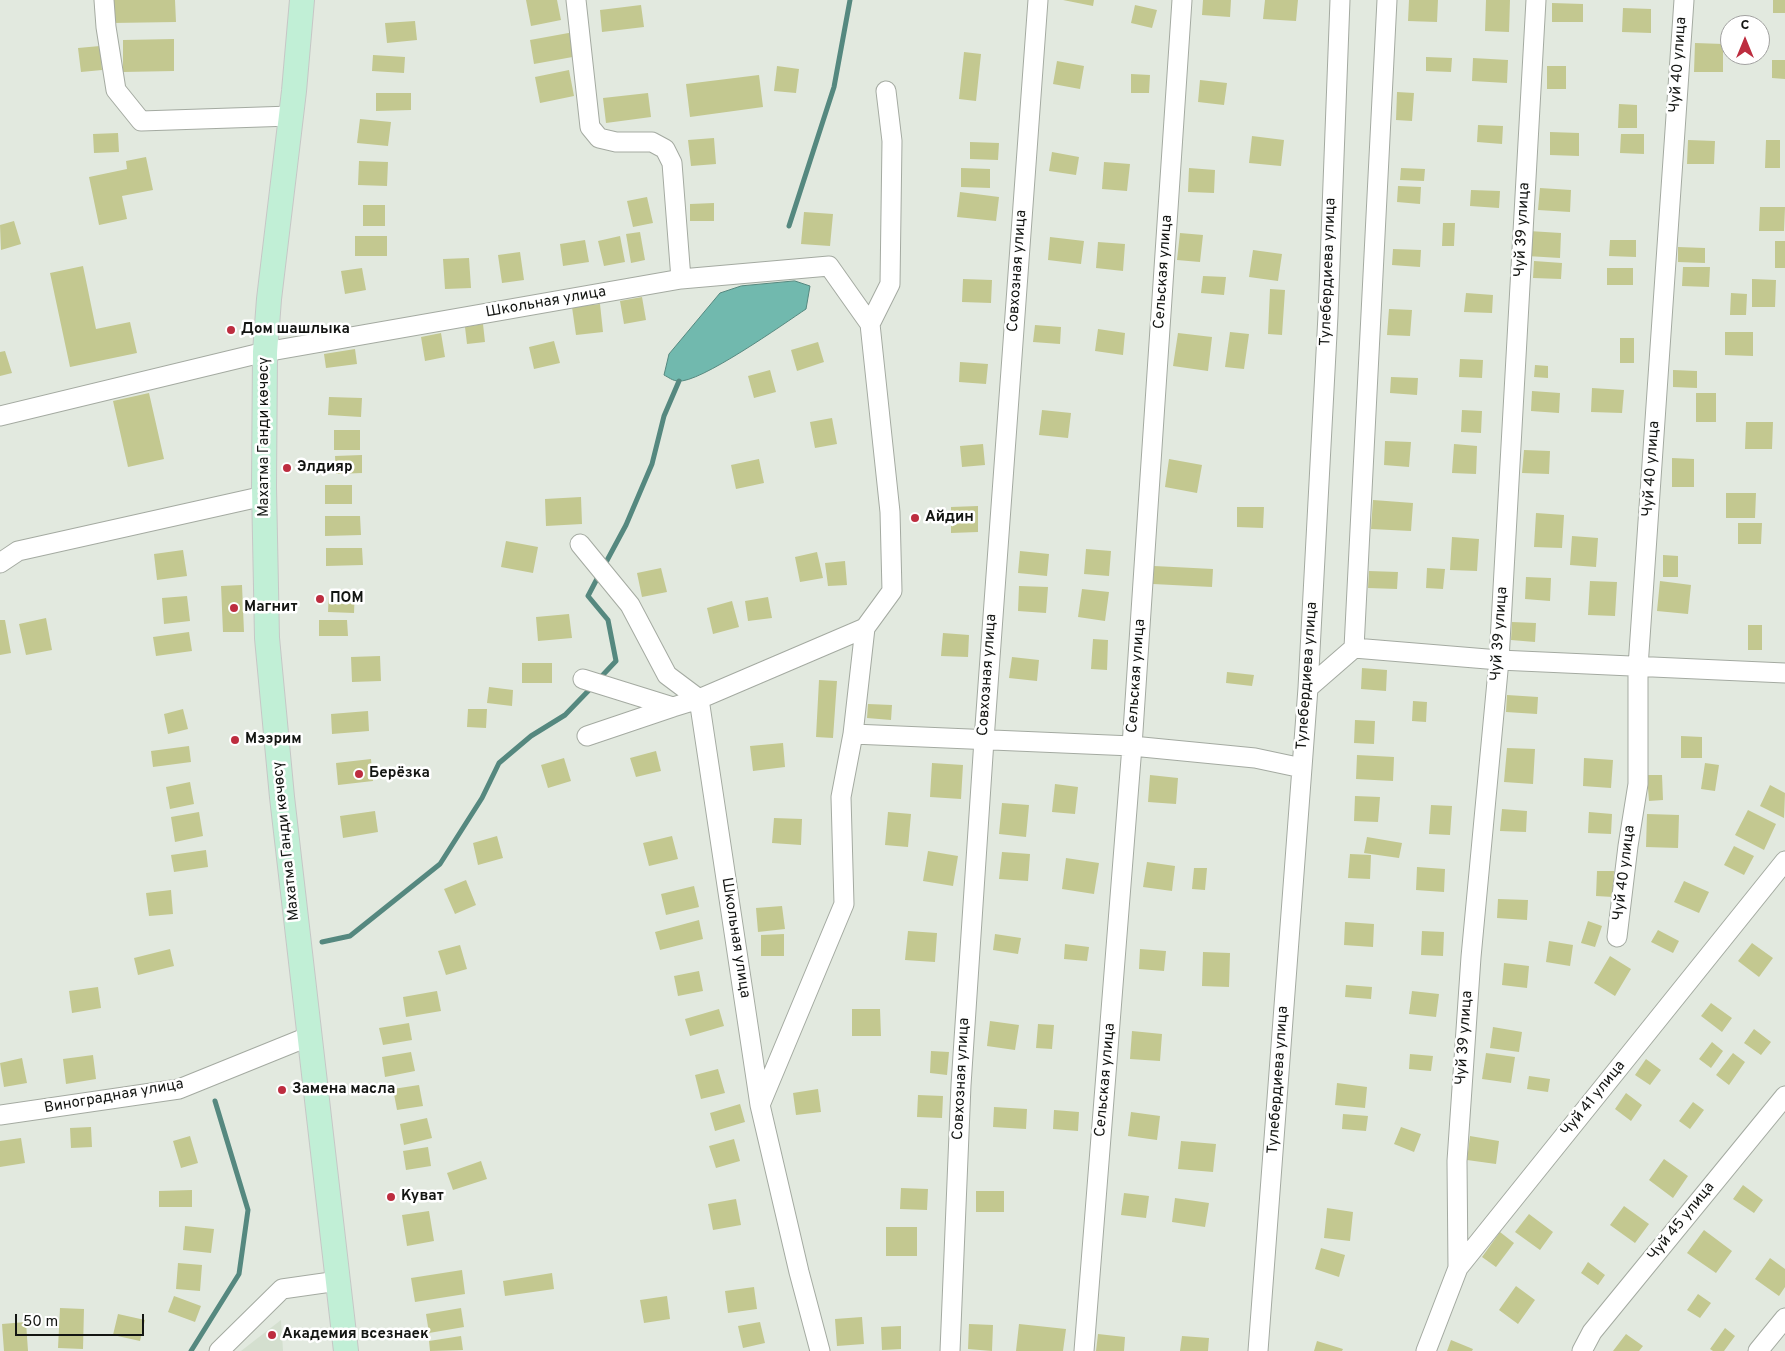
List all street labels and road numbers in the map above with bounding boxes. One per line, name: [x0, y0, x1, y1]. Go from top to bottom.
street label: Чуй 40 улица: [1667, 16, 1691, 114]
street label: Чуй 39 улица: [1512, 182, 1534, 278]
street label: Тулебердиева улица: [1317, 197, 1341, 347]
street label: Совхозная улица: [1005, 209, 1031, 333]
street label: Сельская улица: [1151, 214, 1177, 330]
street label: Школьная улица: [485, 284, 607, 322]
street label: Махатма Ганди көчөсү: [256, 357, 274, 517]
street label: Чуй 40 улица: [1640, 420, 1664, 518]
street label: Чуй 39 улица: [1488, 586, 1512, 682]
street label: Тулебердиева улица: [1294, 601, 1322, 751]
street label: Совхозная улица: [975, 613, 1001, 737]
street label: Сельская улица: [1124, 618, 1150, 734]
street label: Махатма Ганди көчөсү: [270, 760, 304, 922]
street label: Чуй 40 улица: [1610, 824, 1640, 922]
street label: Школьная улица: [717, 876, 753, 1000]
street label: Чуй 39 улица: [1453, 990, 1477, 1086]
street label: Тулебердиева улица: [1265, 1005, 1293, 1155]
street label: Совхозная улица: [950, 1017, 974, 1141]
street label: Сельская улица: [1092, 1022, 1120, 1138]
street label: Чуй 41 улица: [1558, 1058, 1630, 1140]
street label: Виноградная улица: [43, 1076, 185, 1118]
street label: Чуй 45 улица: [1645, 1179, 1719, 1265]

